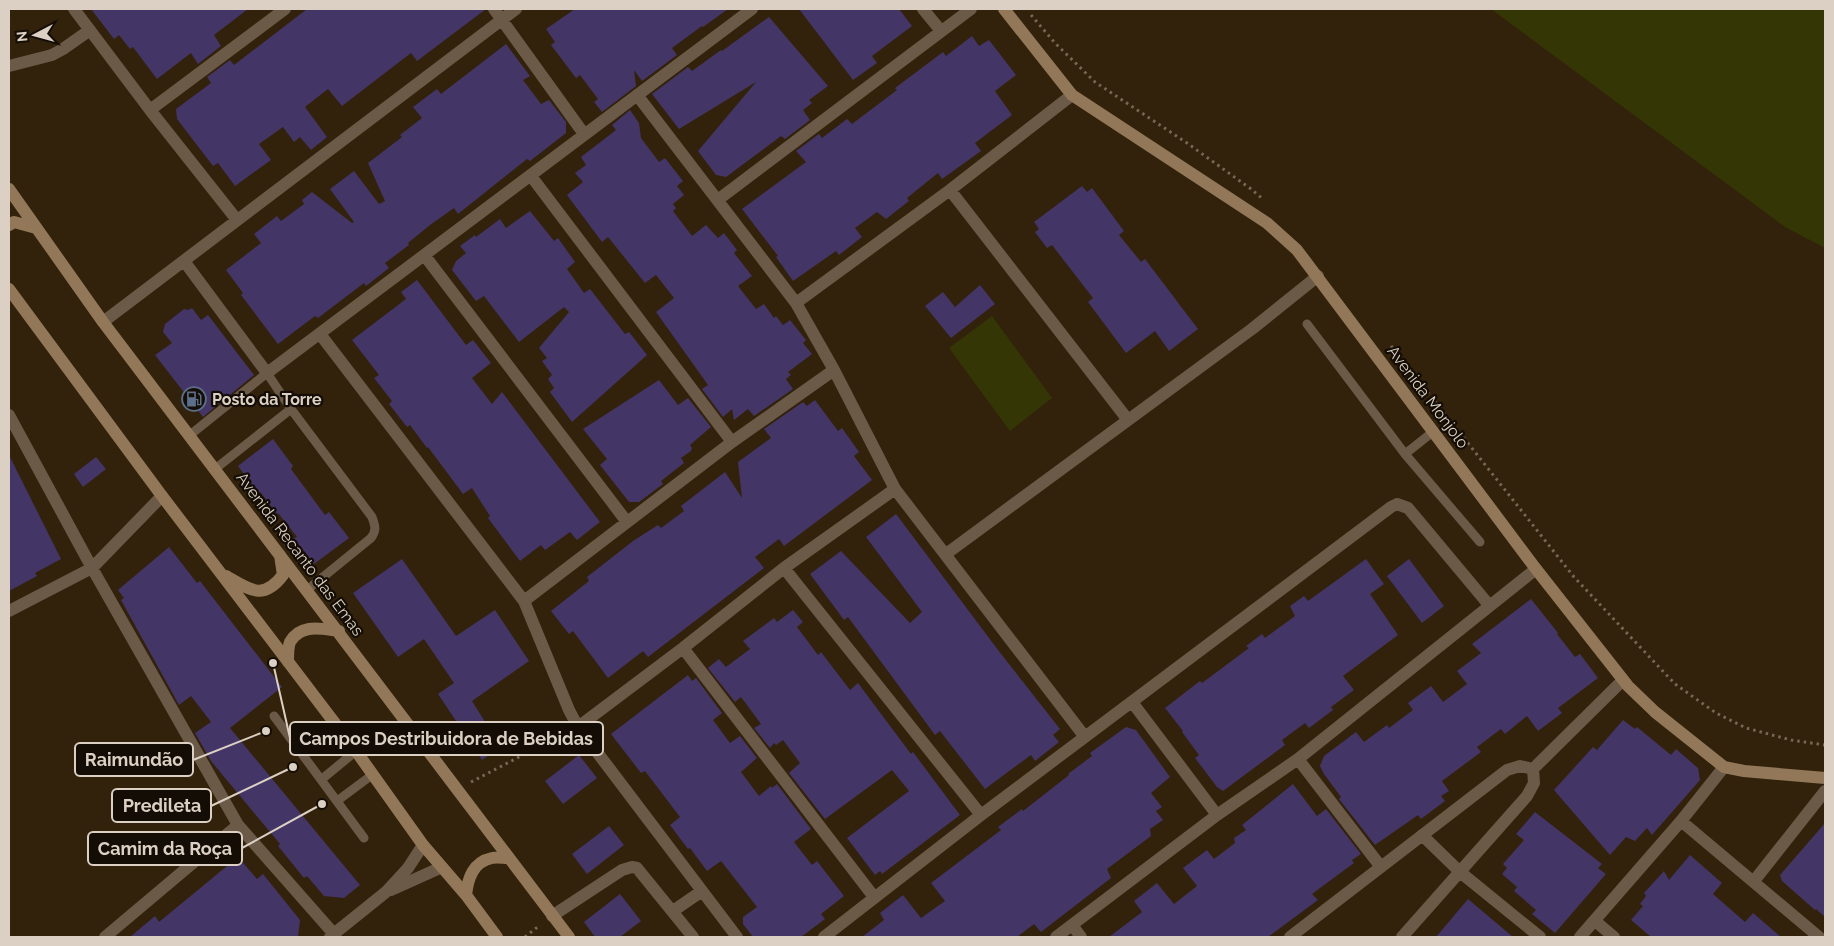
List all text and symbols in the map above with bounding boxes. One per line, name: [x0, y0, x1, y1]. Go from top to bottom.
north arrow: [10, 10, 60, 60]
text: N: [14, 30, 31, 43]
street label: Avenida Monjolo: [1383, 342, 1473, 452]
fuel station icon: Posto da Torre: [181, 386, 207, 412]
place label: Posto da Torre: [212, 390, 322, 409]
street label: Avenida Recanto das Emas: [232, 468, 368, 640]
callout: Campos Destribuidora de Bebidas: [290, 722, 603, 755]
text: Campos Destribuidora de Bebidas: [299, 728, 593, 749]
callout: Raimundão: [75, 743, 193, 776]
text: Raimundão: [85, 749, 183, 770]
callout: Predileta: [112, 789, 211, 822]
text: Predileta: [123, 795, 201, 816]
callout: Camim da Roça: [88, 832, 242, 865]
text: Camim da Roça: [98, 838, 232, 859]

